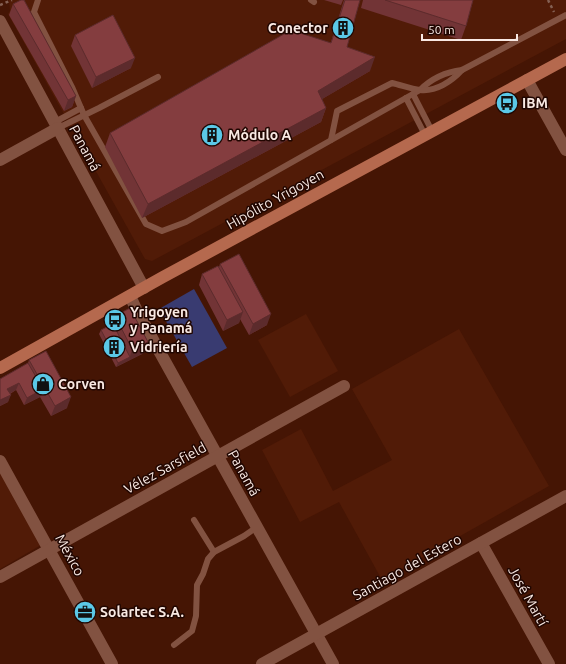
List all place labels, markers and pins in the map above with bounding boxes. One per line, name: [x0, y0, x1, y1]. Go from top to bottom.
building icon: Conector: [330, 15, 356, 41]
place label: Conector: [268, 20, 328, 36]
bus stop icon: IBM: [494, 90, 520, 116]
place label: IBM: [522, 95, 548, 111]
building icon: Módulo A: [199, 122, 225, 148]
place label: Módulo A: [228, 127, 291, 143]
place label: Yrigoyen y Panamá: [130, 304, 192, 336]
bus stop icon: Yrigoyen y Panamá: [102, 307, 128, 333]
building icon: Vidriería: [101, 334, 127, 360]
place label: Vidriería: [130, 339, 188, 355]
shop icon: Corven: [30, 371, 56, 397]
place label: Corven: [58, 376, 105, 392]
office icon: Solartec S.A.: [72, 599, 98, 625]
place label: Solartec S.A.: [100, 604, 184, 620]

